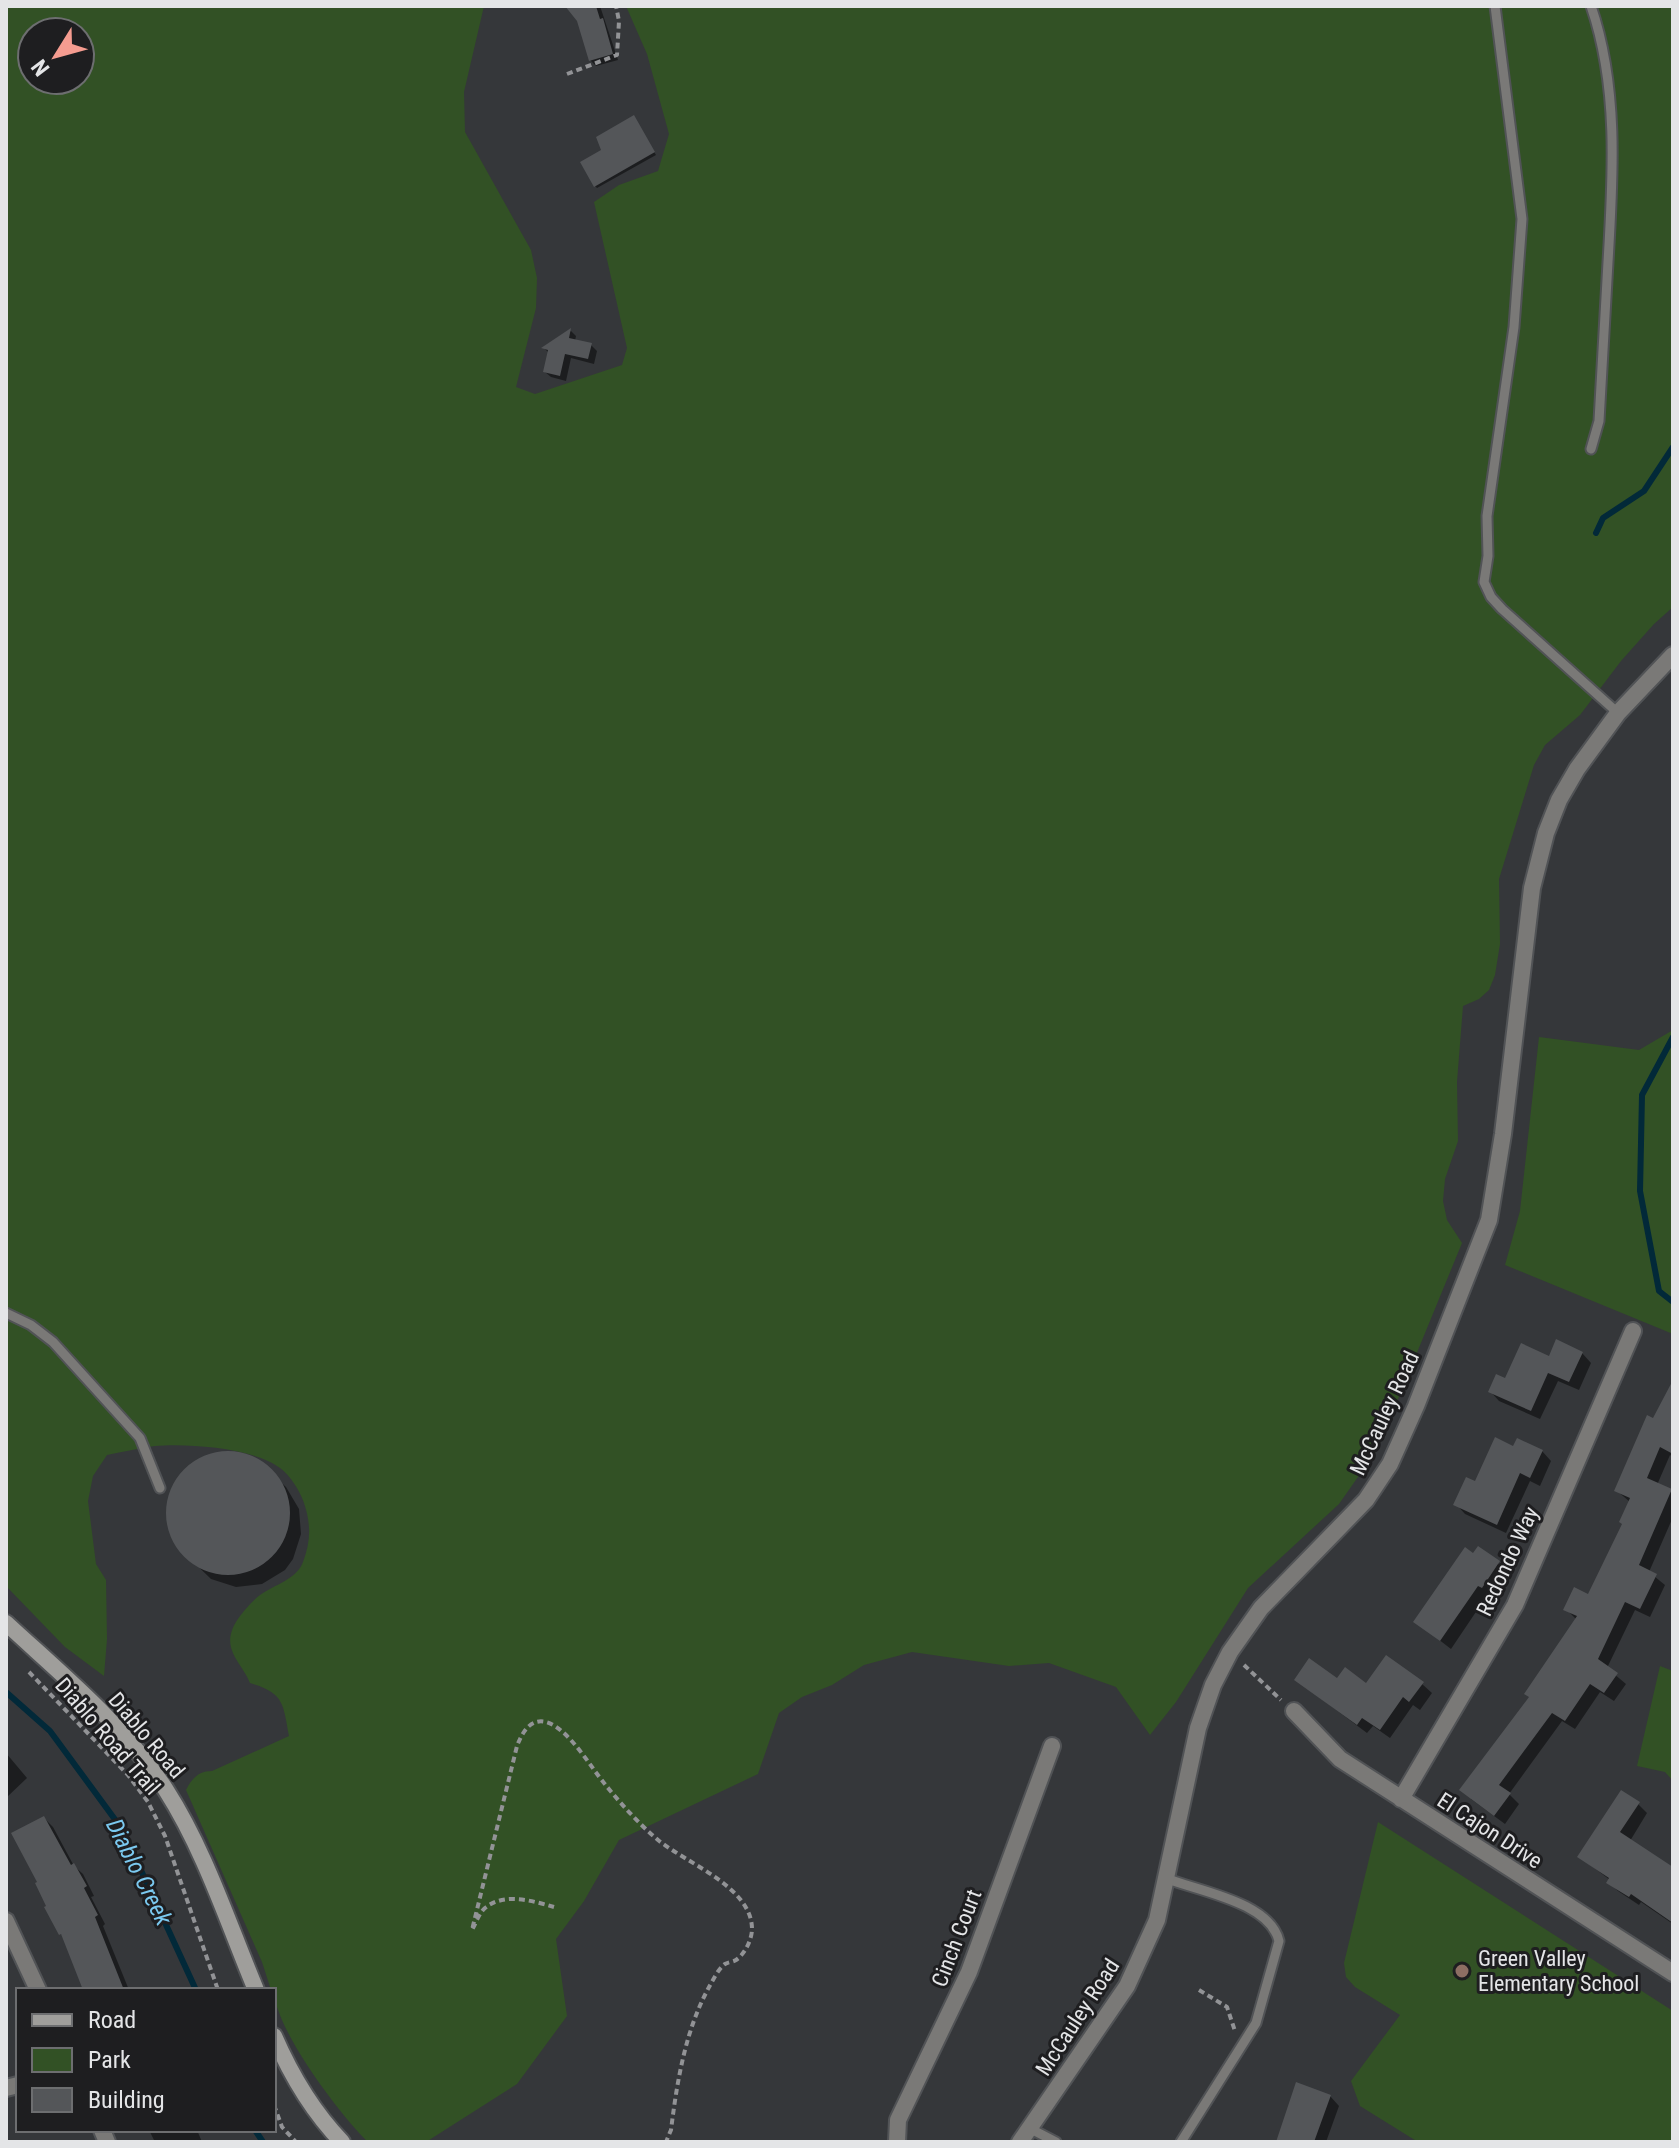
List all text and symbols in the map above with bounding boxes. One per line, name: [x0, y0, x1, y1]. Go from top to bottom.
north arrow: [16, 16, 96, 96]
text: N: [26, 55, 54, 81]
street label: McCauley Road: [1345, 1347, 1424, 1479]
street label: Redondo Way: [1471, 1503, 1544, 1620]
street label: Diablo Road Trail: [50, 1673, 165, 1800]
street label: Diablo Road: [104, 1687, 190, 1783]
street label: El Cajon Drive: [1433, 1787, 1547, 1873]
water label: Diablo Creek: [100, 1814, 178, 1931]
street label: Cinch Court: [927, 1886, 986, 1990]
place label: Green Valley Elementary School: [1478, 1946, 1639, 1996]
street label: McCauley Road: [1030, 1954, 1124, 2080]
marker: Green Valley Elementary School: [1453, 1962, 1471, 1980]
legend: [16, 1988, 276, 2132]
text: Road: [88, 2006, 136, 2034]
text: Park: [88, 2046, 131, 2074]
text: Building: [88, 2086, 165, 2114]

